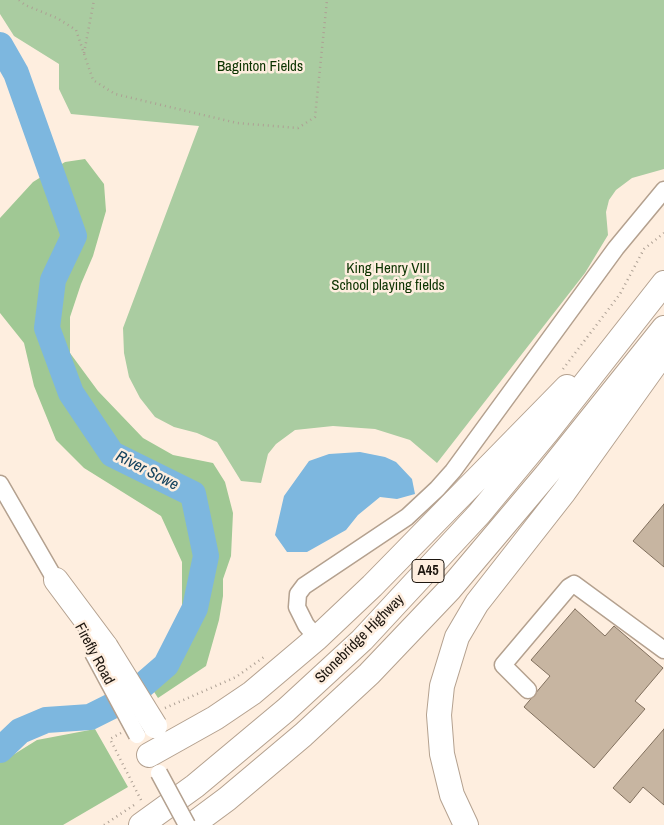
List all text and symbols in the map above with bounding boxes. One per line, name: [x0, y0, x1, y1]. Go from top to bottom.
park label: Baginton Fields: [217, 58, 303, 76]
park label: King Henry VIII School playing fields: [331, 260, 445, 295]
water label: River Sowe: [112, 447, 182, 495]
road number: A45: [412, 560, 444, 582]
street label: Stonebridge Highway: [312, 591, 408, 687]
street label: Firefly Road: [70, 620, 118, 688]

